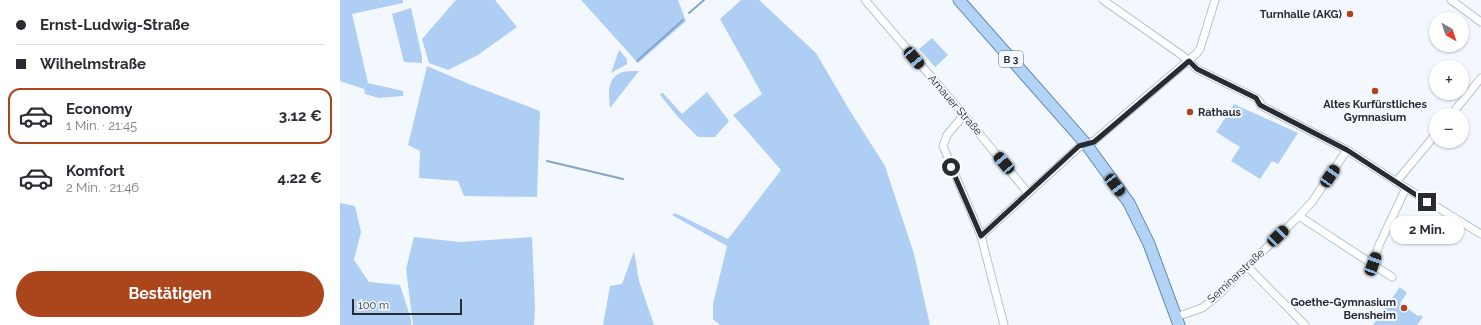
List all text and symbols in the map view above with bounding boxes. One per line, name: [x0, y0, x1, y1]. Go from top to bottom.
place label: Turnhalle (AKG): [1260, 8, 1343, 21]
marker: Turnhalle (AKG): [1345, 9, 1355, 19]
north arrow: [1429, 12, 1469, 52]
map controls: [1429, 12, 1469, 148]
text: Ernst-Ludwig-Straße: [40, 16, 190, 34]
car: [902, 45, 926, 71]
road number: B 3: [999, 51, 1023, 67]
text: Wilhelmstraße: [40, 55, 146, 73]
button: +: [1429, 60, 1469, 100]
street label: Arnauer Straße: [925, 72, 985, 138]
marker: Altes Kurfürstliches Gymnasium: [1370, 86, 1380, 96]
icon: car: [18, 98, 54, 134]
place label: Altes Kurfürstliches Gymnasium: [1323, 98, 1427, 124]
text: Economy: [66, 100, 133, 118]
place label: Rathaus: [1198, 106, 1241, 119]
text: 3.12 €: [279, 107, 322, 125]
marker: Rathaus: [1185, 107, 1195, 117]
button: −: [1429, 108, 1469, 148]
text: 1 Min. · 21:45: [66, 118, 137, 133]
car: [992, 150, 1016, 176]
route start: [942, 158, 960, 176]
icon: car: [18, 160, 54, 196]
text: Komfort: [66, 162, 125, 180]
car: [1318, 163, 1342, 189]
text: 4.22 €: [278, 169, 322, 187]
car: [1103, 172, 1127, 198]
text: 2 Min. · 21:46: [66, 180, 139, 195]
route end: [1418, 193, 1436, 211]
callout: 2 Min.: [1390, 216, 1464, 244]
text: 2 Min.: [1409, 222, 1445, 237]
car: [1265, 223, 1291, 249]
street label: Seminarstraße: [1205, 246, 1268, 306]
car: [1363, 251, 1383, 277]
button: Bestätigen: [16, 271, 324, 317]
place label: Goethe-Gymnasium Bensheim: [1290, 296, 1396, 322]
scale bar: [352, 297, 462, 316]
text: 100 m: [358, 299, 389, 312]
marker: Goethe-Gymnasium Bensheim: [1399, 303, 1409, 313]

